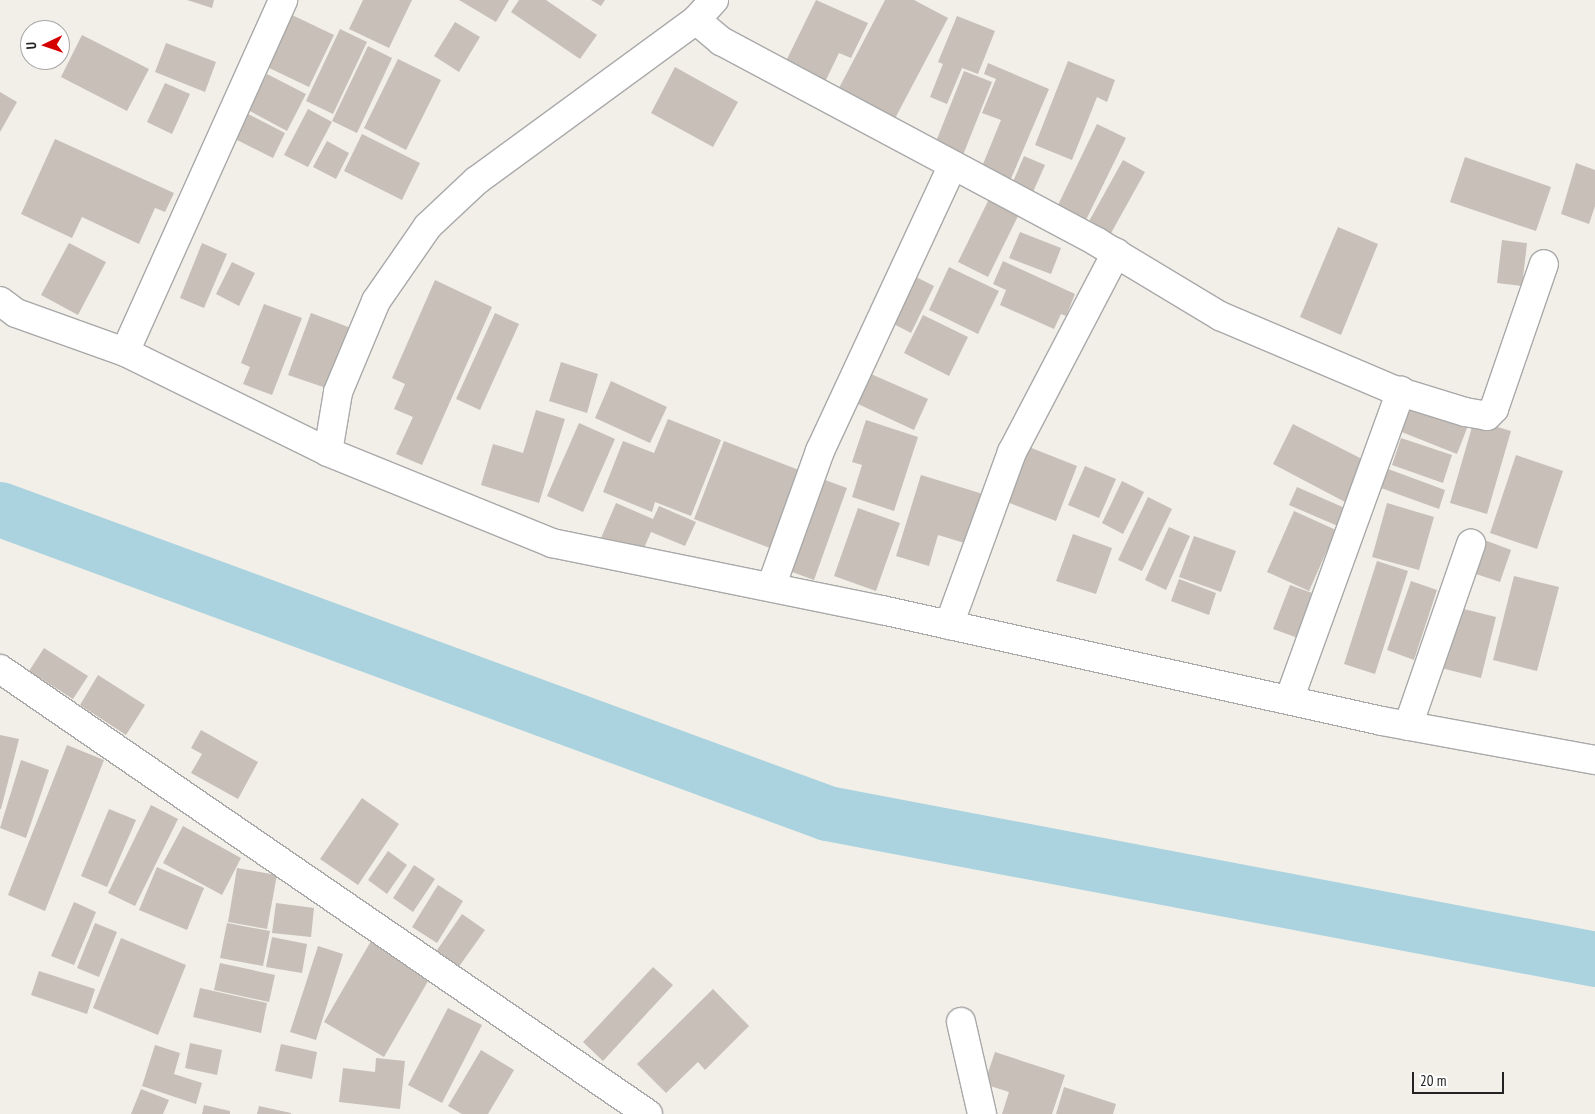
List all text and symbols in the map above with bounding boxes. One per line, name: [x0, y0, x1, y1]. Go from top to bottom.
north arrow: [20, 20, 70, 70]
text: U: [22, 42, 40, 50]
scale bar: [1415, 1062, 1508, 1094]
text: 20 m: [1420, 1071, 1446, 1090]

